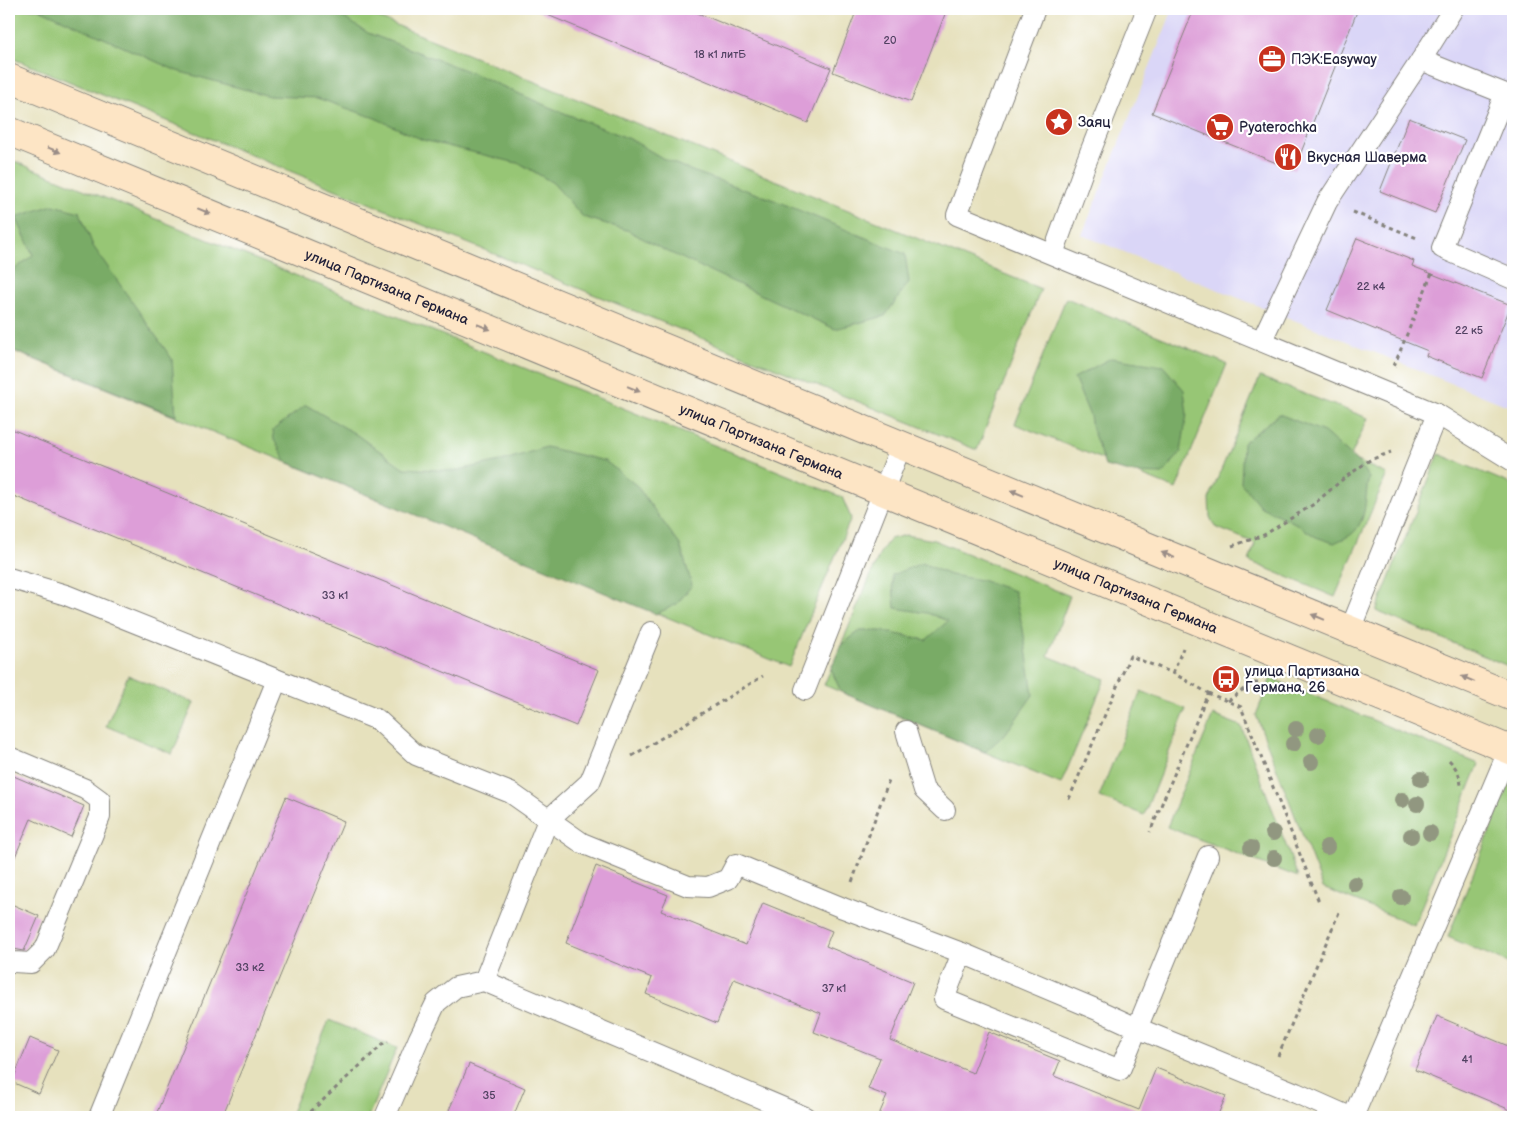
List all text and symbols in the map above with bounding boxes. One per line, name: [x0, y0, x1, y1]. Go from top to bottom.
house number: 20: [884, 34, 897, 47]
office icon: ПЭК:Easyway: [1257, 44, 1287, 74]
house number: 18 к1 литБ: [694, 48, 746, 61]
place label: ПЭК:Easyway: [1291, 51, 1378, 68]
place icon: Заяц: [1044, 107, 1074, 137]
supermarket icon: Pyaterochka: [1205, 112, 1235, 142]
place label: Заяц: [1078, 114, 1111, 131]
place label: Pyaterochka: [1239, 119, 1317, 136]
restaurant icon: Вкусная Шаверма: [1273, 142, 1303, 172]
one-way arrow: [47, 146, 61, 154]
place label: Вкусная Шаверма: [1307, 149, 1427, 166]
one-way arrow: [197, 208, 211, 216]
street label: улица Партизана Германа: [303, 246, 472, 329]
house number: 22 к4: [1357, 280, 1386, 293]
one-way arrow: [477, 323, 491, 331]
house number: 22 к5: [1455, 324, 1483, 337]
one-way arrow: [627, 385, 641, 393]
street label: улица Партизана Германа: [677, 400, 846, 483]
one-way arrow: [1010, 489, 1024, 497]
one-way arrow: [1161, 551, 1175, 559]
street label: улица Партизана Германа: [1051, 555, 1221, 638]
house number: 33 к1: [322, 589, 348, 602]
one-way arrow: [1310, 613, 1325, 621]
place label: улица Партизана Германа, 26: [1245, 663, 1360, 696]
bus stop icon: улица Партизана Германа, 26: [1211, 664, 1241, 694]
one-way arrow: [1460, 675, 1475, 683]
house number: 33 к2: [236, 961, 265, 974]
house number: 37 к1: [822, 982, 846, 995]
house number: 41: [1462, 1053, 1472, 1066]
house number: 35: [482, 1089, 496, 1102]

